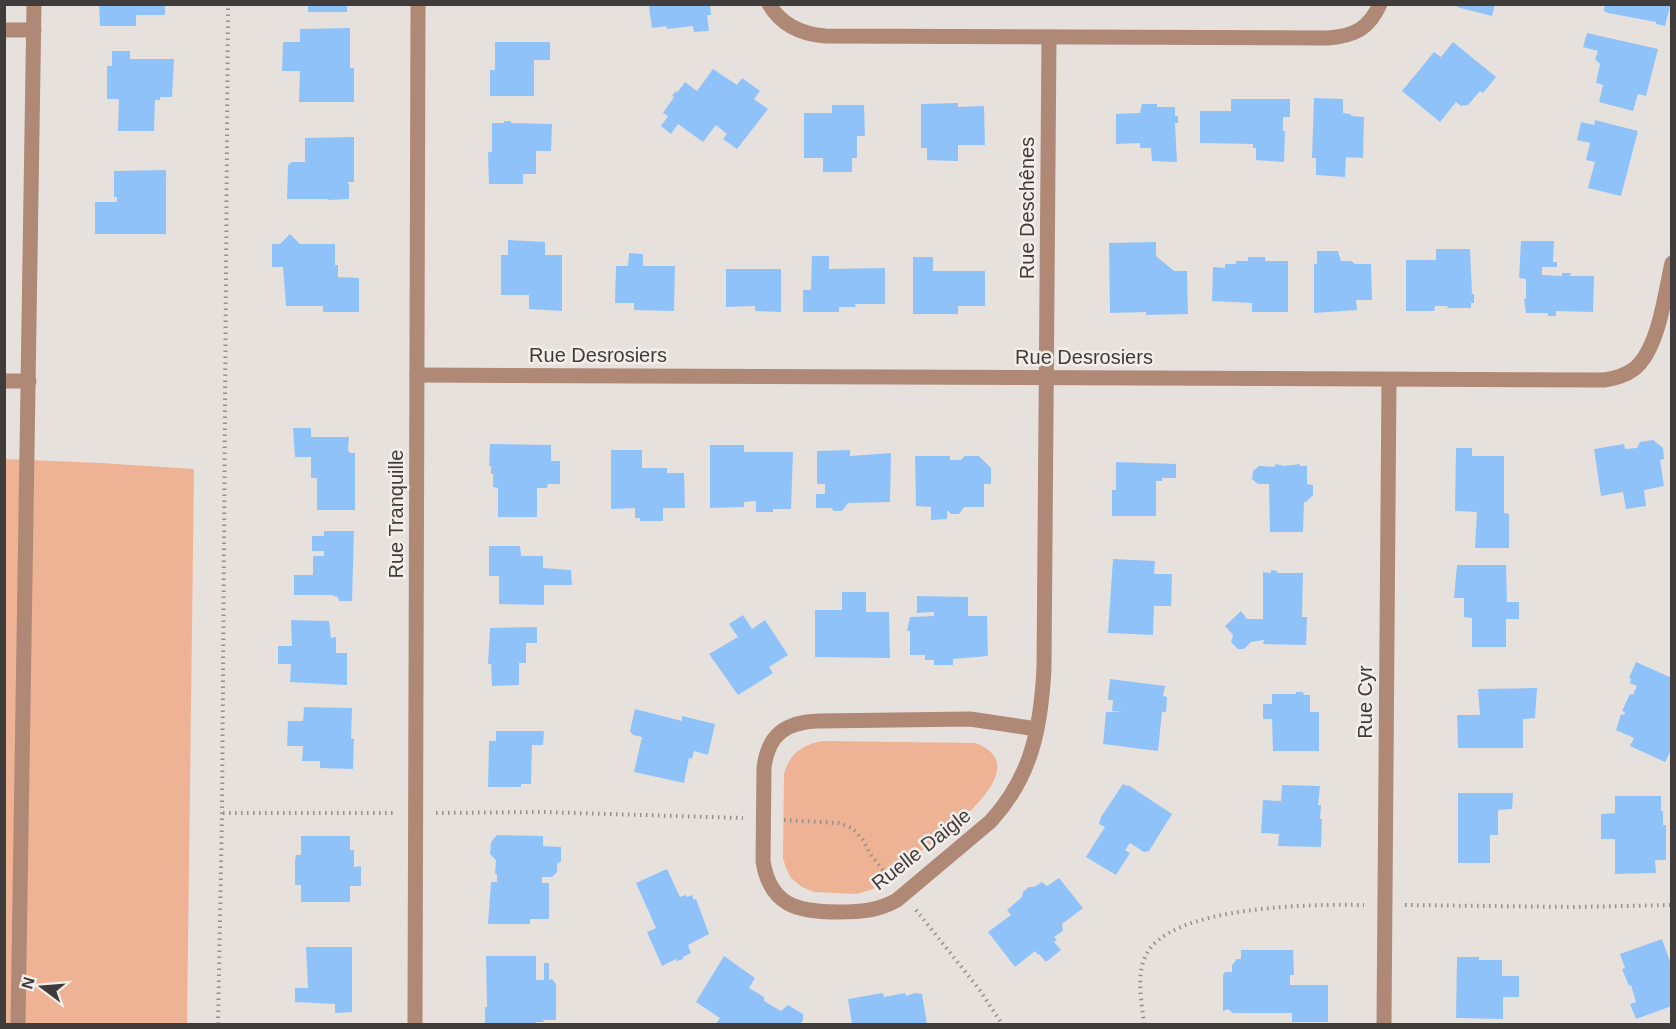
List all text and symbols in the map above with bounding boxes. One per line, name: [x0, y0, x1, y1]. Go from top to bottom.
street label: Rue Deschênes: [1016, 137, 1038, 279]
street label: Rue Desrosiers: [529, 344, 667, 366]
street label: Rue Desrosiers: [1015, 346, 1153, 368]
street label: Rue Tranquille: [385, 450, 407, 578]
street label: Rue Cyr: [1354, 665, 1376, 739]
street label: Ruelle Daigle: [867, 804, 975, 894]
north arrow: [12, 957, 72, 1017]
text: N: [18, 975, 38, 991]

